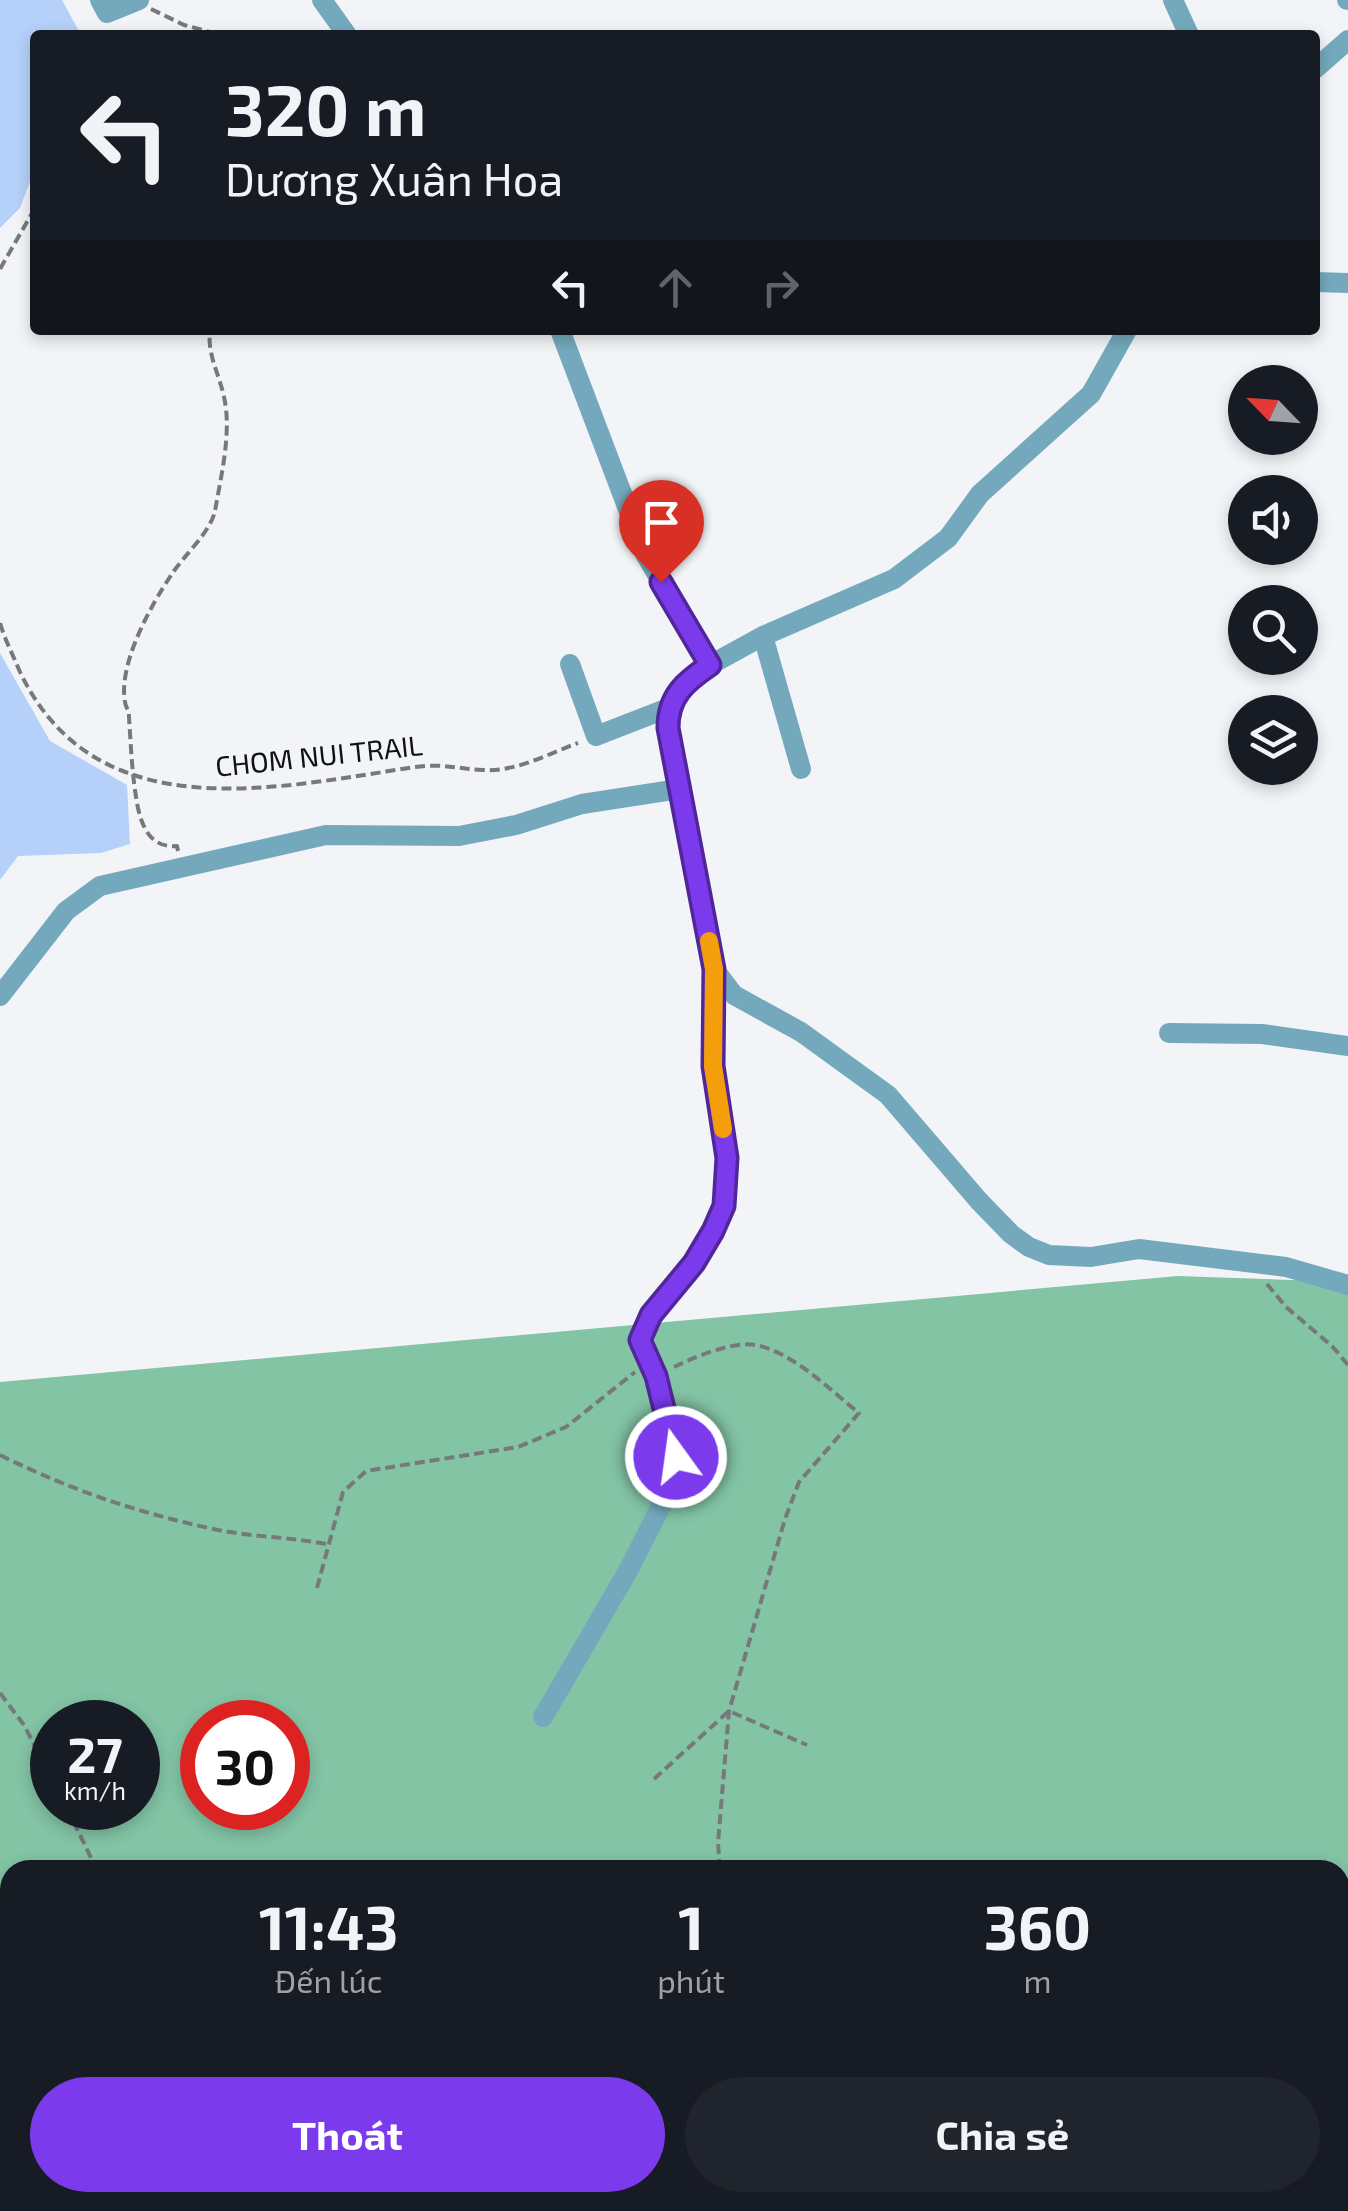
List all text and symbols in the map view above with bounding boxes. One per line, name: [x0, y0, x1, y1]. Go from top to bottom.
text: 320 m: [225, 66, 426, 150]
icon: left: [60, 70, 190, 200]
text: Dương Xuân Hoa: [225, 151, 563, 205]
icon: left: [543, 260, 598, 315]
icon: ahead: [648, 260, 703, 315]
icon: right: [753, 260, 808, 315]
north arrow: [1228, 365, 1318, 455]
map controls: [1228, 365, 1318, 785]
button: sound: [1228, 475, 1318, 565]
pin: [619, 480, 704, 583]
icon: arrive: [634, 495, 689, 550]
button: search: [1228, 585, 1318, 675]
button: layers: [1228, 695, 1318, 785]
street label: CHOM NUI TRAIL: [214, 727, 424, 783]
position arrow: [624, 1405, 728, 1509]
speed limit sign: 30: [180, 1700, 310, 1830]
text: 27: [67, 1723, 123, 1783]
text: km/h: [64, 1775, 126, 1805]
text: 11:43: [259, 1890, 398, 1962]
text: 1: [678, 1890, 704, 1962]
text: 360: [984, 1890, 1091, 1962]
text: Đến lúc: [275, 1961, 383, 1999]
text: phút: [657, 1961, 725, 1999]
text: m: [1023, 1961, 1051, 1999]
button: Thoát: [30, 2077, 665, 2192]
button: Chia sẻ: [685, 2077, 1320, 2192]

